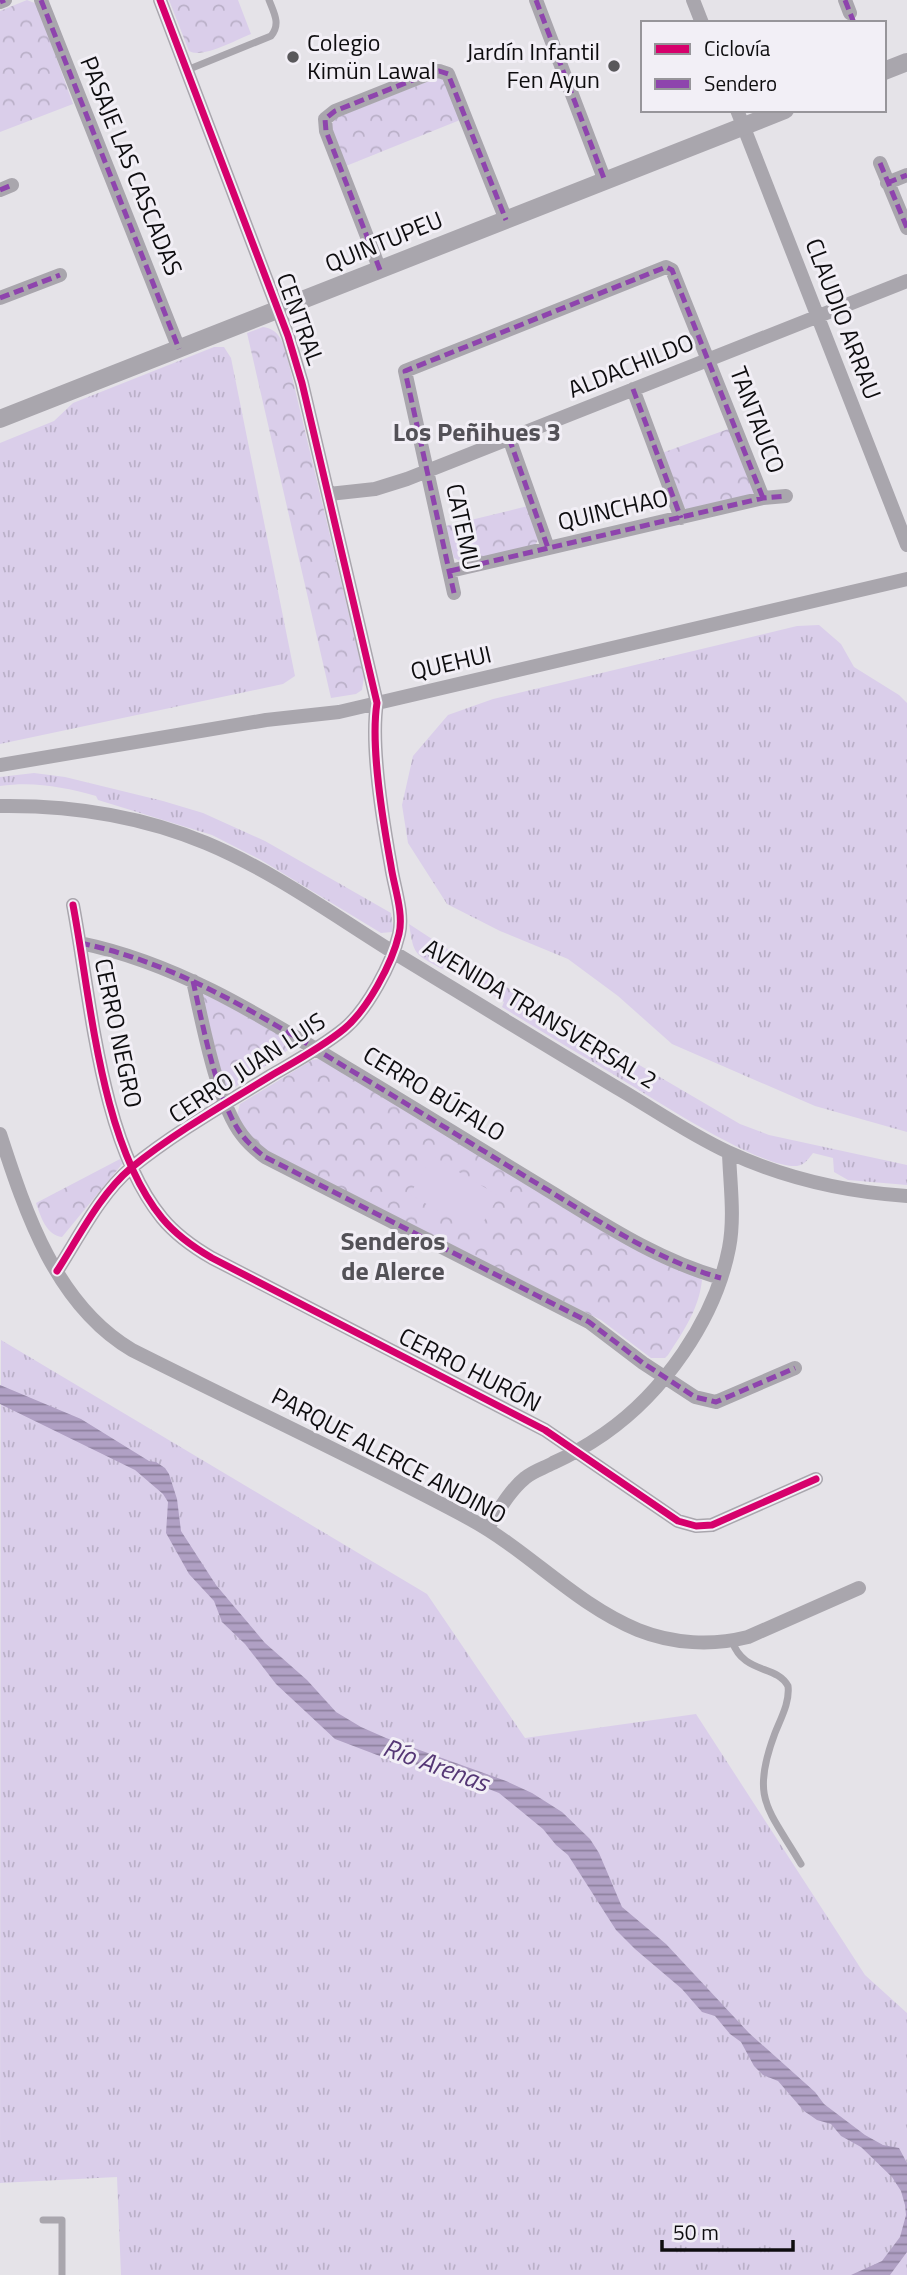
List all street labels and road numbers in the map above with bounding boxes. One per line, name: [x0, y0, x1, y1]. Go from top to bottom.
street label: PASAJE LAS CASCADAS: [71, 50, 192, 281]
street label: QUINTUPEU: [319, 201, 448, 281]
street label: CLAUDIO ARRAU: [797, 233, 891, 404]
street label: CENTRAL: [268, 268, 334, 370]
street label: ALDACHILDO: [562, 323, 699, 407]
street label: TANTAUCO: [721, 361, 795, 478]
street label: QUINCHAO: [554, 479, 672, 539]
street label: CATEMU: [437, 480, 491, 573]
street label: QUEHUI: [407, 635, 495, 689]
street label: AVENIDA TRANSVERSAL 2: [417, 929, 664, 1097]
street label: CERRO NEGRO: [86, 955, 152, 1111]
street label: CERRO JUAN LUIS: [161, 1003, 332, 1131]
street label: CERRO BÚFALO: [357, 1036, 512, 1150]
street label: CERRO HURÓN: [393, 1318, 548, 1420]
street label: PARQUE ALERCE ANDINO: [265, 1378, 514, 1532]

